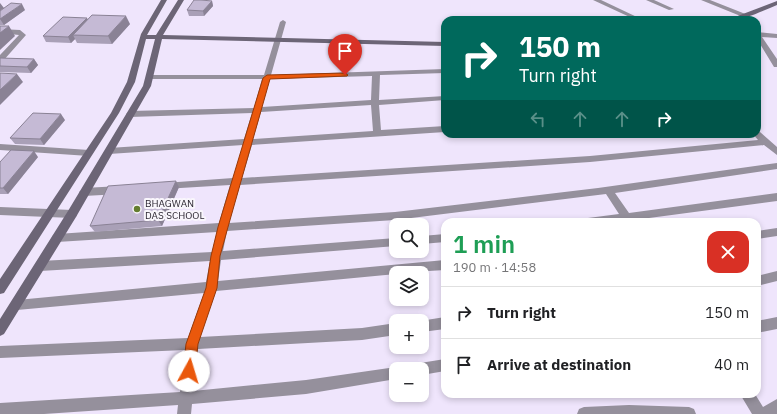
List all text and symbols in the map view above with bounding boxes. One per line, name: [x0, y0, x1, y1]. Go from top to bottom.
text: 150 m: [519, 28, 601, 65]
icon: right: [453, 32, 505, 84]
pin: [328, 34, 362, 75]
icon: arrive: [334, 40, 356, 62]
text: Turn right: [519, 64, 597, 87]
icon: left: [527, 108, 549, 130]
icon: ahead: [569, 108, 591, 130]
icon: ahead: [611, 108, 633, 130]
icon: right: [653, 108, 675, 130]
place label: BHAGWAN DAS SCHOOL: [145, 197, 204, 222]
marker: BHAGWAN DAS SCHOOL: [132, 204, 142, 214]
map controls: [389, 218, 429, 402]
button: search: [389, 218, 429, 258]
text: 1 min: [453, 228, 515, 260]
button: close: [707, 231, 749, 273]
text: 190 m · 14:58: [453, 259, 536, 276]
button: layers: [389, 266, 429, 306]
icon: right: [453, 302, 475, 324]
text: Turn right: [487, 303, 556, 322]
text: 150 m: [705, 303, 749, 322]
button: +: [389, 314, 429, 354]
position arrow: [168, 350, 210, 392]
icon: arrive: [453, 354, 475, 376]
text: Arrive at destination: [487, 355, 631, 374]
text: 40 m: [714, 355, 749, 374]
button: −: [389, 362, 429, 402]

